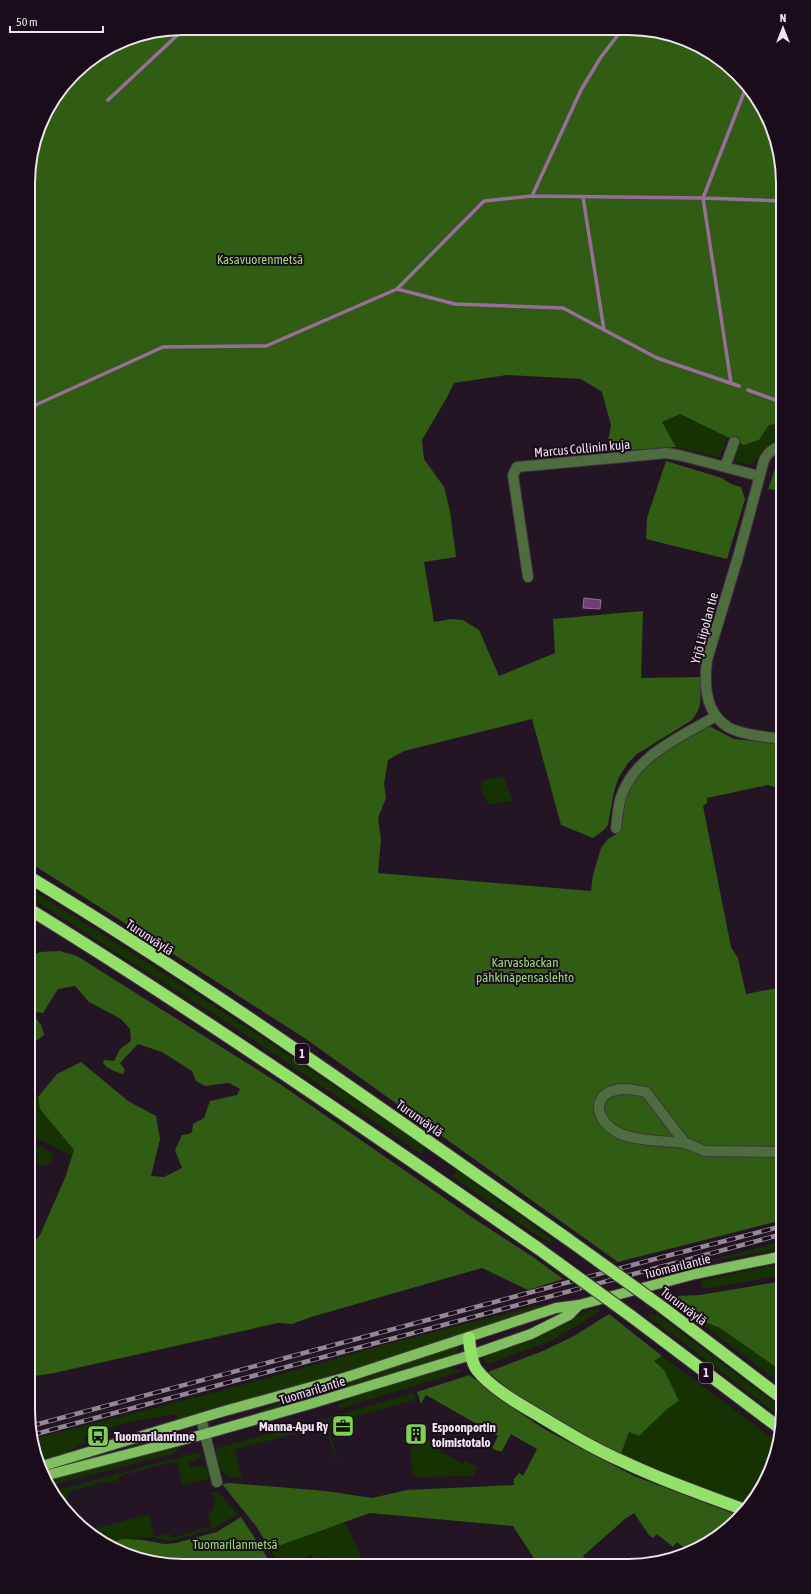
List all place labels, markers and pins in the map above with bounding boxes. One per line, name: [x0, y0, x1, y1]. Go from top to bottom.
office icon: Manna-Apu Ry: [330, 1413, 356, 1439]
place label: Manna-Apu Ry: [259, 1419, 329, 1434]
place label: Espoonportin toimistotalo: [431, 1420, 496, 1450]
building icon: Espoonportin toimistotalo: [403, 1421, 429, 1447]
bus stop icon: Tuomarilanrinne: [85, 1423, 111, 1449]
place label: Tuomarilanrinne: [114, 1429, 195, 1444]

